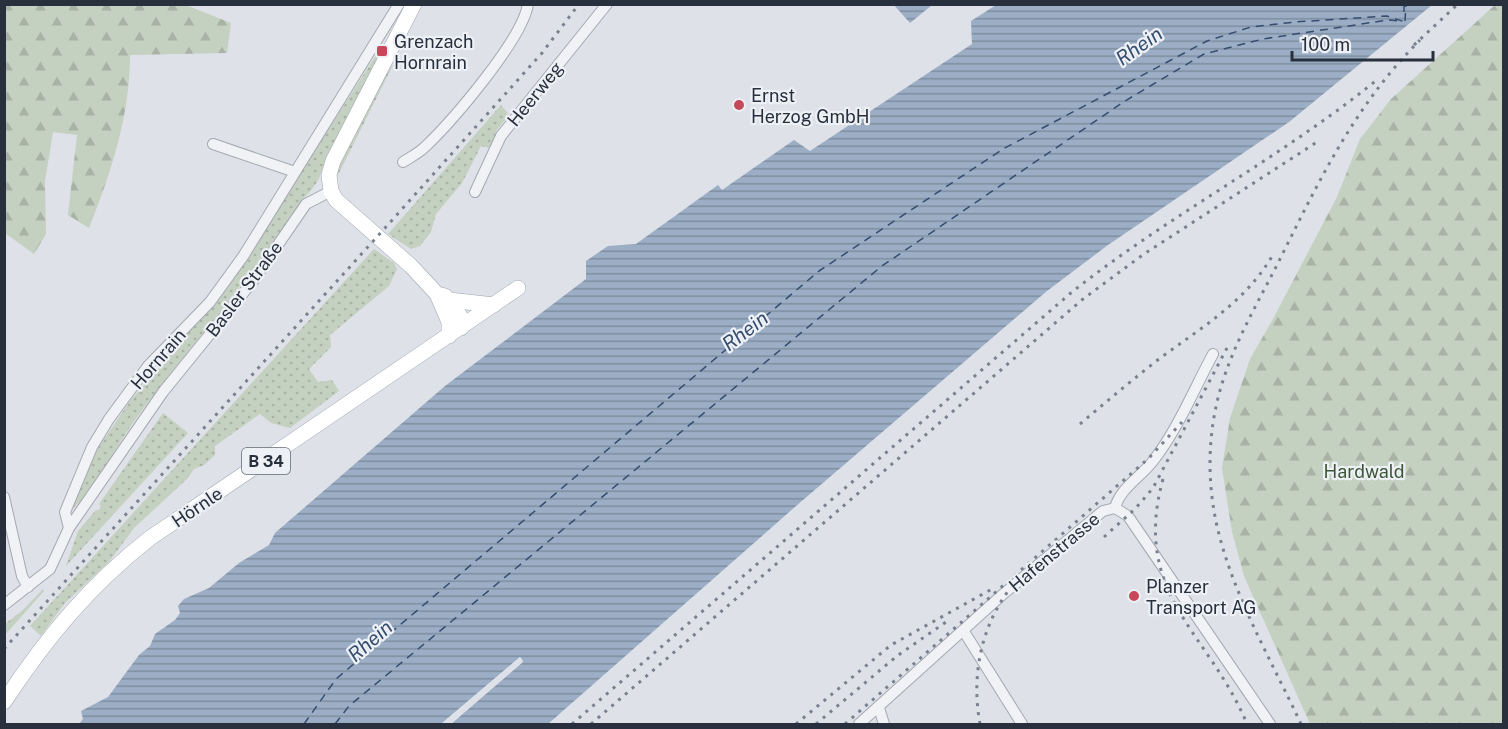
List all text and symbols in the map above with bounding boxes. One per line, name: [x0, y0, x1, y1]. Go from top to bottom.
water label: Rhein: [1111, 21, 1167, 71]
scale bar: [1292, 24, 1433, 62]
place label: Grenzach Hornrain: [394, 31, 473, 73]
text: 100 m: [1301, 34, 1350, 55]
marker: Grenzach Hornrain: [375, 44, 389, 58]
street label: Heerweg: [503, 58, 567, 130]
place label: Ernst Herzog GmbH: [751, 85, 869, 127]
marker: Ernst Herzog GmbH: [732, 98, 746, 112]
street label: Basler Straße: [201, 237, 287, 341]
water label: Rhein: [717, 306, 773, 356]
street label: Hornrain: [126, 325, 190, 393]
road number: B 34: [242, 448, 290, 474]
park label: Hardwald: [1324, 461, 1404, 482]
street label: Hörnle: [168, 483, 226, 531]
street label: Hafenstrasse: [1004, 508, 1104, 596]
place label: Planzer Transport AG: [1146, 576, 1257, 618]
marker: Planzer Transport AG: [1127, 589, 1141, 603]
water label: Rhein: [343, 615, 397, 667]

